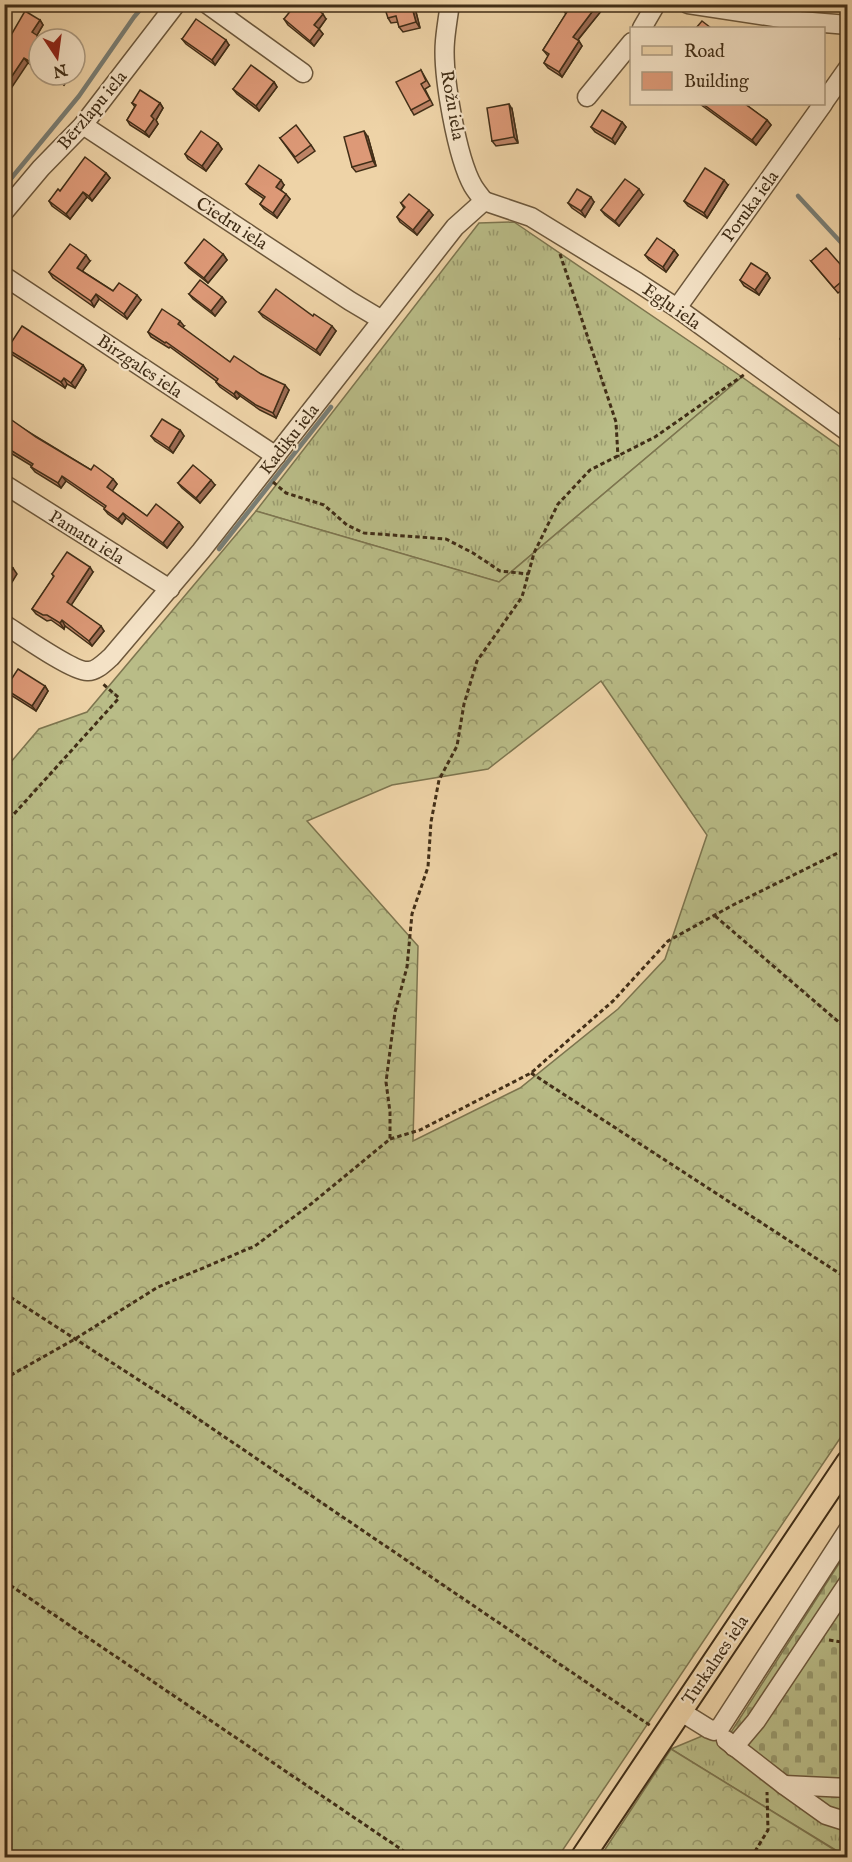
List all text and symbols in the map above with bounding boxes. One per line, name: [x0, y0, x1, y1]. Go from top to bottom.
north arrow: [27, 27, 87, 87]
legend: [630, 27, 825, 105]
text: Road: [684, 41, 725, 64]
text: N: [51, 58, 70, 81]
street label: Bērzlapu iela: [53, 66, 133, 155]
street label: Rožu iela: [434, 68, 469, 142]
text: Building: [684, 71, 749, 94]
street label: Poruka iela: [718, 166, 785, 247]
street label: Ciedru iela: [191, 193, 272, 256]
street label: Egļu iela: [637, 279, 705, 336]
street label: Birzgales iela: [92, 330, 187, 404]
street label: Kadiķu iela: [255, 400, 325, 480]
street label: Pamatu iela: [44, 506, 128, 571]
street label: Turkalnes iela: [678, 1611, 755, 1710]

